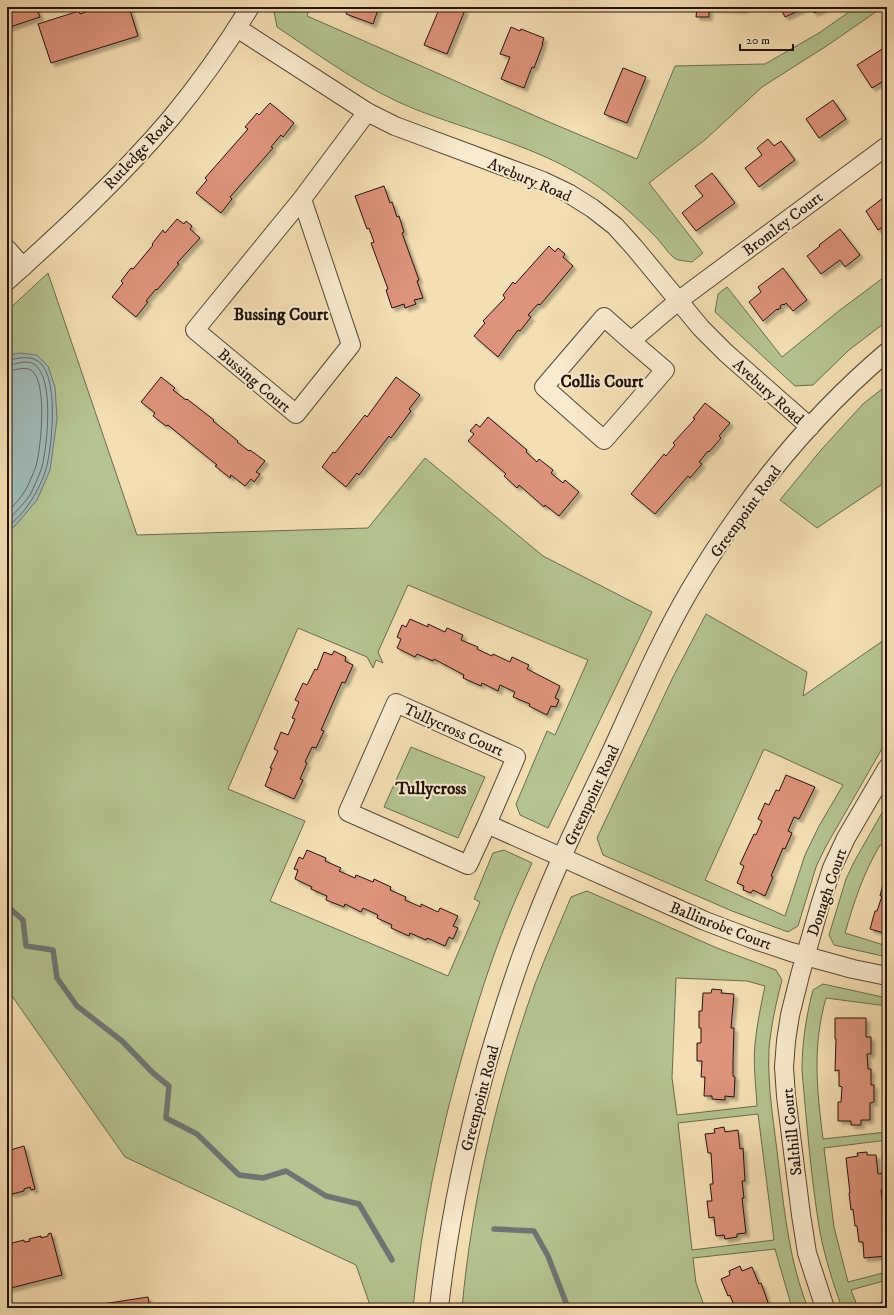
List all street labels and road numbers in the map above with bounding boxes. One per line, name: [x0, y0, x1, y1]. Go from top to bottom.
street label: Rutledge Road: [99, 112, 178, 194]
street label: Avebury Road: [485, 153, 574, 206]
street label: Bromley Court: [738, 187, 827, 260]
street label: Bussing Court: [214, 344, 295, 417]
street label: Avebury Road: [729, 355, 808, 429]
street label: Greenpoint Road: [706, 462, 786, 561]
street label: Tullycross Court: [400, 699, 507, 761]
street label: Greenpoint Road: [560, 742, 624, 849]
street label: Donagh Court: [803, 846, 851, 939]
street label: Ballinrobe Court: [667, 897, 774, 955]
street label: Greenpoint Road: [456, 1043, 504, 1153]
street label: Salthill Court: [777, 1087, 807, 1177]

